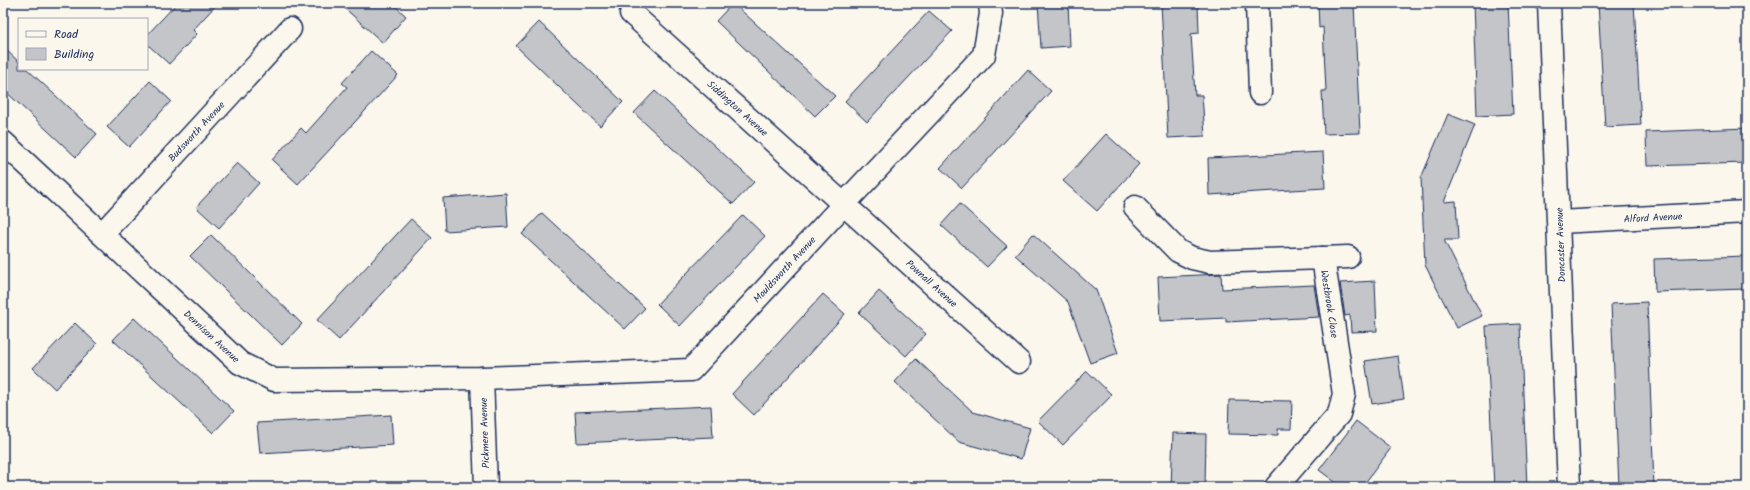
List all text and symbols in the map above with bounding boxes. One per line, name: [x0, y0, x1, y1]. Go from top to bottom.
legend: [18, 18, 148, 70]
text: Road: [54, 25, 79, 44]
text: Building: [54, 45, 94, 64]
street label: Siddington Avenue: [703, 77, 772, 141]
street label: Budsworth Avenue: [164, 97, 229, 166]
street label: Doncaster Avenue: [1552, 207, 1570, 283]
street label: Alford Avenue: [1623, 208, 1683, 228]
street label: Mouldsworth Avenue: [749, 232, 820, 307]
street label: Pownall Avenue: [902, 256, 961, 312]
street label: Westbrook Close: [1316, 269, 1342, 340]
street label: Dennison Avenue: [180, 306, 243, 367]
street label: Pickmere Avenue: [476, 397, 494, 469]

